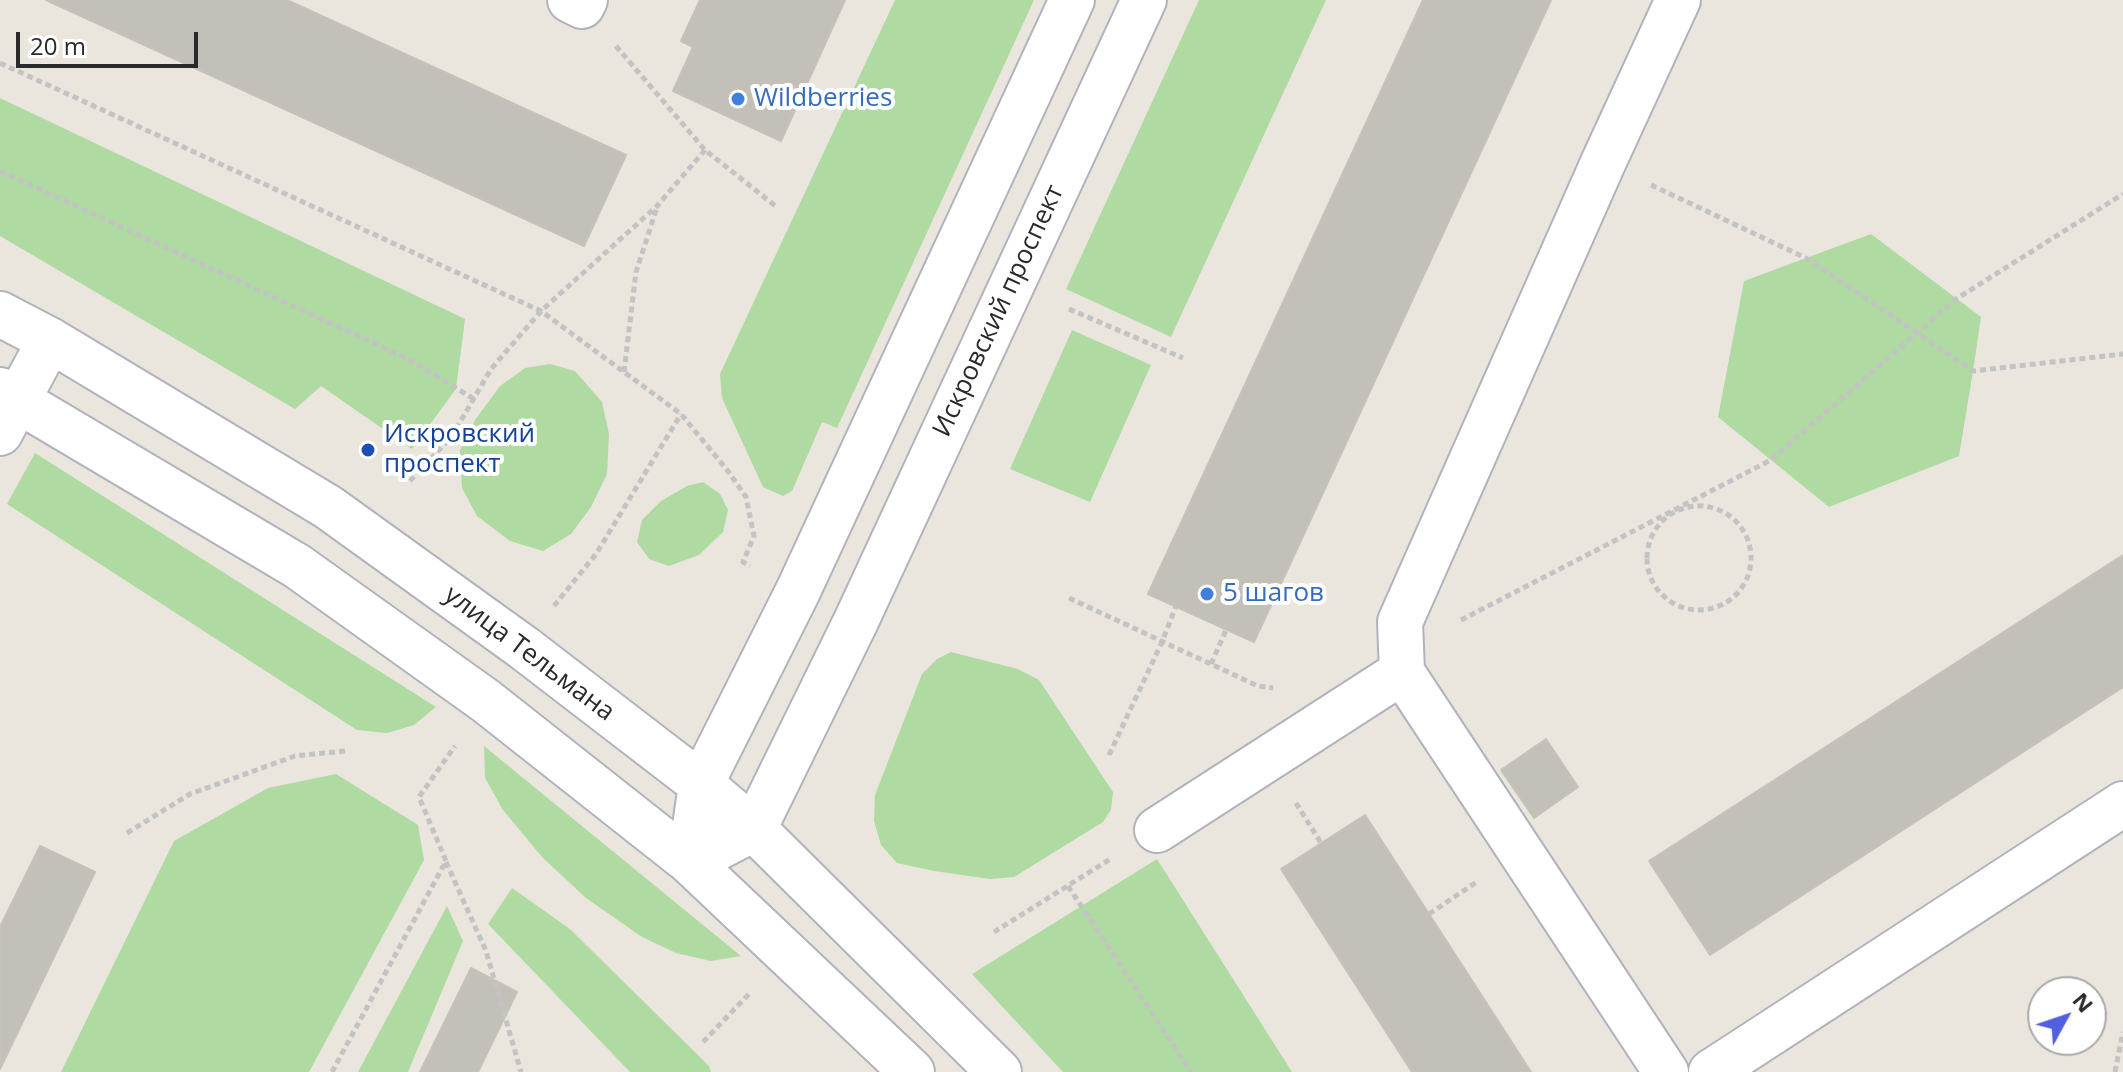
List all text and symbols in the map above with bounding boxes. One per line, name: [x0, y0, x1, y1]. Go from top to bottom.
scale bar: [20, 16, 202, 66]
text: 20 m: [30, 29, 86, 62]
place label: Wildberries: [754, 83, 892, 115]
marker: Wildberries: [729, 90, 747, 108]
street label: Искровский проспект: [927, 180, 1071, 442]
place label: Искровский проспект: [384, 419, 535, 480]
marker: Искровский проспект: [359, 441, 377, 459]
place label: 5 шагов: [1223, 578, 1324, 610]
street label: улица Тельмана: [438, 580, 620, 728]
marker: 5 шагов: [1198, 585, 1216, 603]
north arrow: [2027, 976, 2107, 1056]
text: N: [2067, 985, 2101, 1018]

